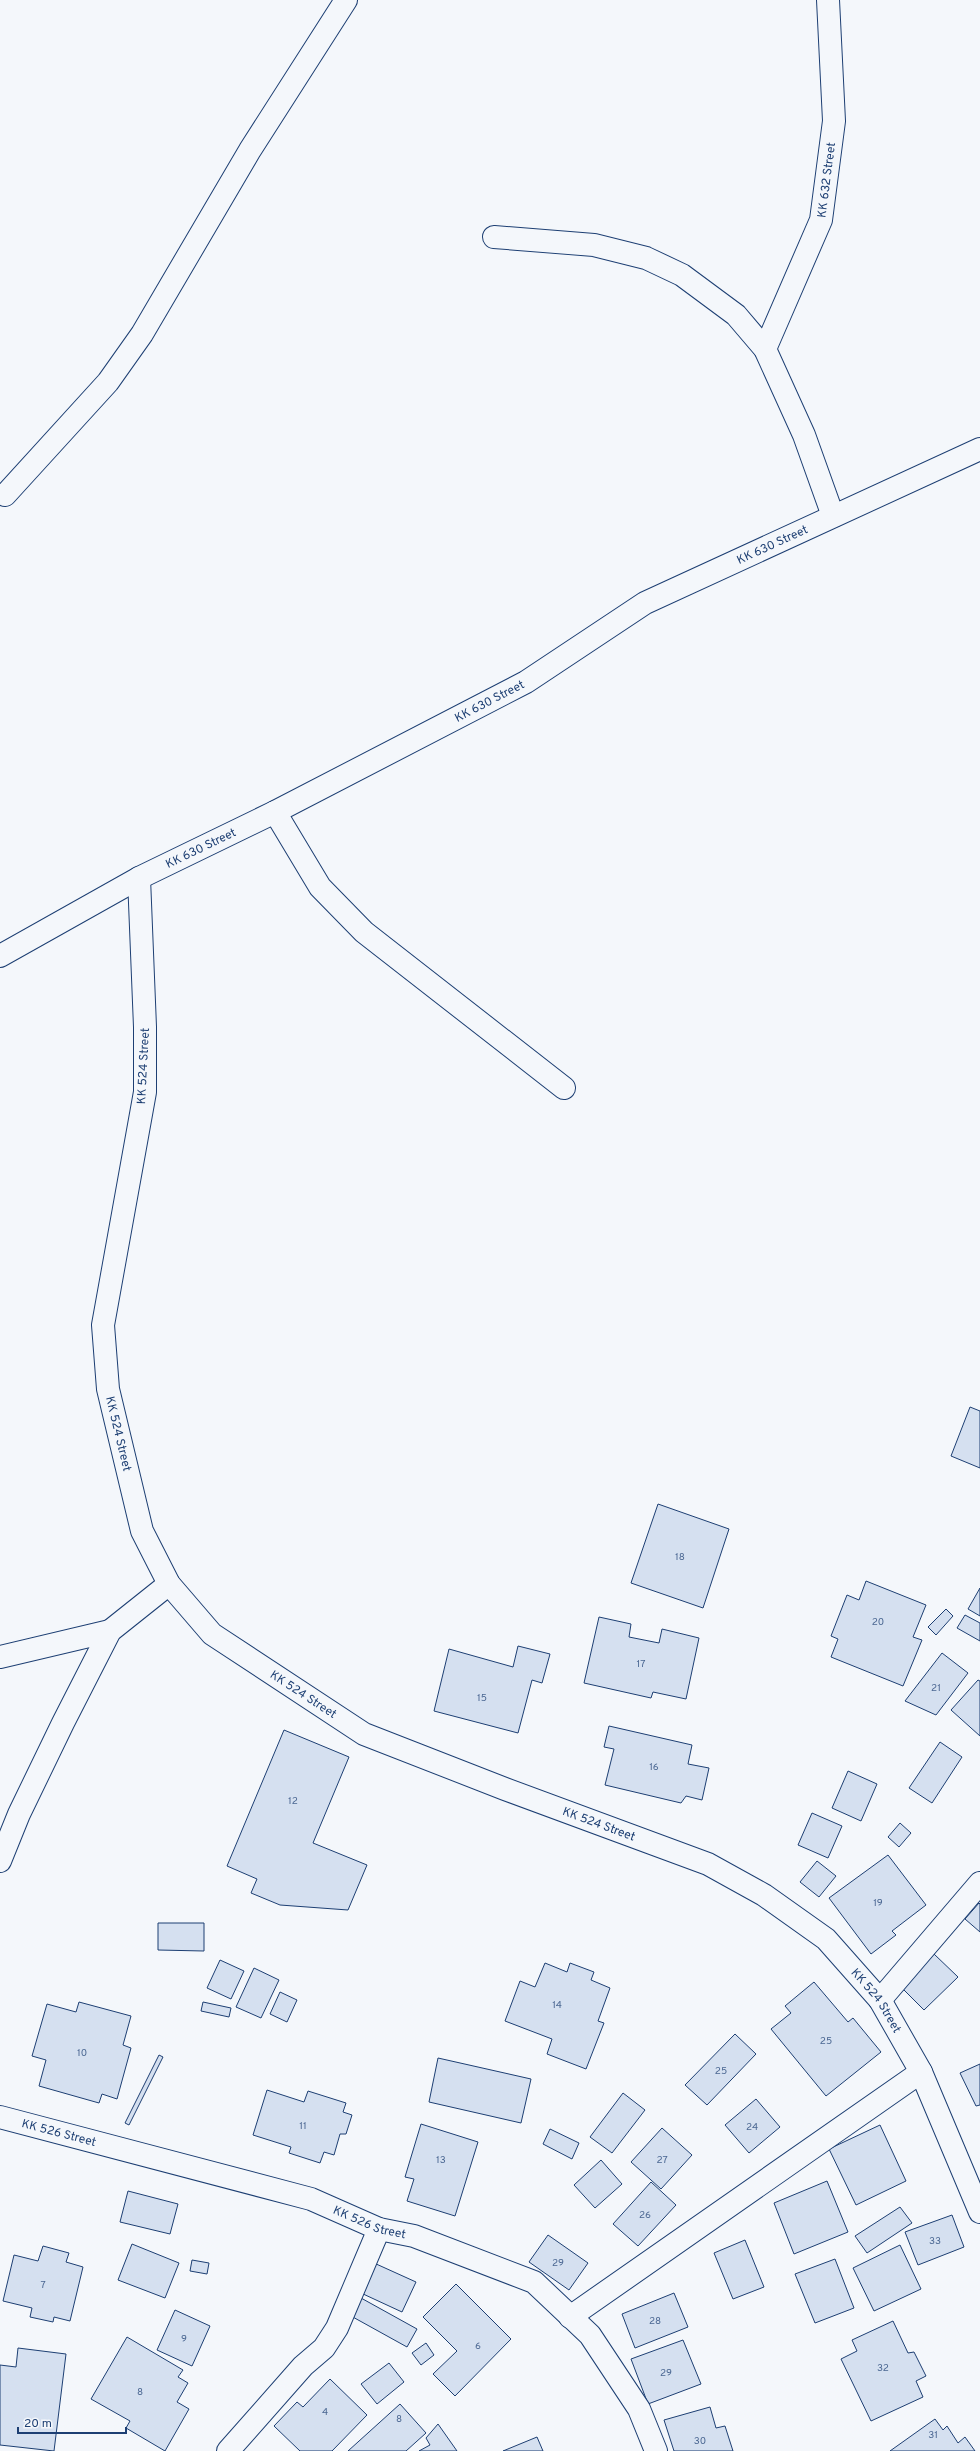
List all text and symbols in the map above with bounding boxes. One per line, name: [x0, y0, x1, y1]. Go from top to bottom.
street label: KK 632 Street: [814, 141, 840, 219]
street label: KK 630 Street: [734, 522, 811, 569]
street label: KK 630 Street: [452, 677, 528, 727]
street label: KK 630 Street: [163, 825, 239, 873]
street label: KK 524 Street: [134, 1027, 154, 1105]
street label: KK 524 Street: [101, 1395, 134, 1473]
house number: 18: [675, 1551, 685, 1564]
house number: 20: [872, 1616, 884, 1629]
house number: 17: [637, 1658, 645, 1671]
street label: KK 524 Street: [266, 1667, 339, 1723]
house number: 21: [931, 1682, 941, 1695]
house number: 15: [477, 1692, 487, 1705]
house number: 16: [649, 1761, 659, 1774]
house number: 12: [288, 1795, 298, 1808]
street label: KK 524 Street: [560, 1804, 637, 1845]
house number: 19: [873, 1897, 883, 1910]
street label: KK 524 Street: [847, 1965, 904, 2036]
house number: 14: [552, 1999, 562, 2012]
house number: 25: [820, 2035, 832, 2048]
house number: 10: [77, 2047, 87, 2060]
house number: 25: [715, 2065, 727, 2078]
street label: KK 526 Street: [20, 2116, 98, 2151]
house number: 11: [299, 2120, 307, 2133]
house number: 24: [746, 2121, 758, 2134]
house number: 13: [436, 2154, 446, 2167]
house number: 27: [656, 2154, 668, 2167]
street label: KK 526 Street: [330, 2203, 407, 2243]
house number: 26: [639, 2209, 651, 2222]
house number: 33: [929, 2235, 941, 2248]
house number: 29: [552, 2257, 564, 2270]
house number: 7: [40, 2279, 46, 2292]
house number: 28: [649, 2315, 661, 2328]
house number: 9: [181, 2333, 187, 2346]
house number: 6: [475, 2340, 481, 2353]
house number: 32: [877, 2362, 889, 2375]
house number: 29: [660, 2367, 672, 2380]
house number: 8: [137, 2386, 143, 2399]
house number: 4: [322, 2406, 328, 2419]
scale bar: [18, 2409, 126, 2435]
house number: 8: [396, 2413, 402, 2426]
text: 20 m: [24, 2416, 52, 2432]
house number: 31: [928, 2429, 938, 2442]
house number: 30: [694, 2435, 706, 2448]

